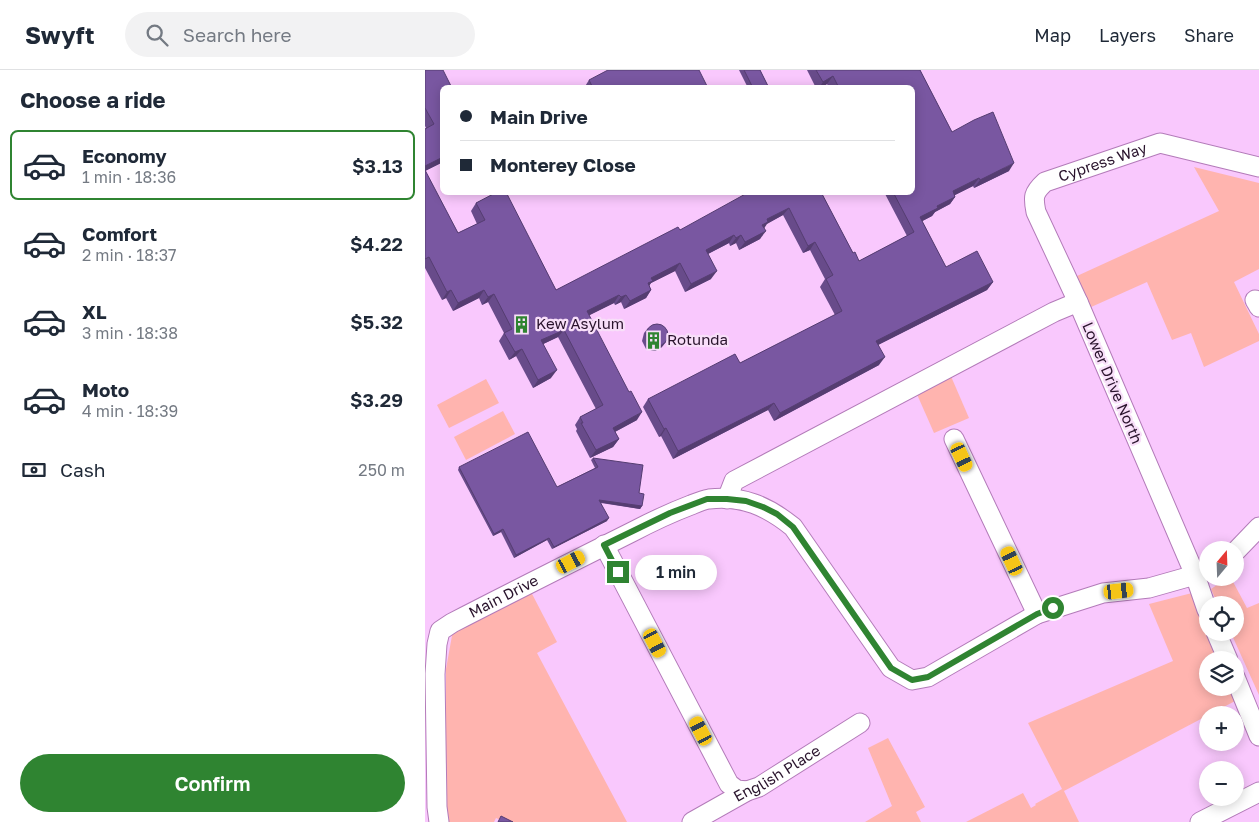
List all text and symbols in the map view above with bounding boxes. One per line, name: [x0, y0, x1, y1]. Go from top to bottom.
search box: [125, 12, 475, 57]
text: Swyft: [25, 20, 95, 49]
icon: search: [143, 21, 171, 49]
text: Search here: [183, 23, 292, 46]
text: Map: [1034, 24, 1071, 46]
text: Layers: [1099, 24, 1156, 46]
text: Share: [1184, 24, 1234, 46]
text: Choose a ride: [20, 86, 166, 113]
text: Main Drive: [490, 105, 588, 128]
street label: Cypress Way: [1056, 138, 1150, 185]
icon: car: [22, 143, 67, 188]
text: Economy: [82, 144, 167, 167]
text: Monterey Close: [490, 153, 636, 176]
text: $3.13: [352, 154, 403, 177]
text: 1 min · 18:36: [82, 167, 176, 187]
icon: car: [22, 221, 67, 266]
text: Comfort: [82, 222, 157, 245]
text: $4.22: [350, 232, 403, 255]
text: 2 min · 18:37: [82, 245, 177, 265]
icon: car: [22, 299, 67, 344]
text: XL: [82, 300, 107, 323]
text: $5.32: [350, 310, 403, 333]
building icon: Kew Asylum: [512, 314, 532, 334]
place label: Kew Asylum: [536, 314, 624, 332]
street label: Lower Drive North: [1079, 319, 1147, 446]
text: 3 min · 18:38: [82, 323, 178, 343]
building icon: Rotunda: [643, 330, 663, 350]
place label: Rotunda: [667, 330, 728, 348]
icon: car: [22, 377, 67, 422]
text: Moto: [82, 378, 129, 401]
text: $3.29: [350, 388, 403, 411]
text: 4 min · 18:39: [82, 401, 178, 421]
car: [948, 440, 975, 474]
icon: cash: [20, 456, 48, 484]
text: Cash: [60, 458, 105, 481]
text: 250 m: [358, 460, 405, 480]
north arrow: [1199, 541, 1244, 586]
map controls: [1199, 541, 1244, 806]
car: [998, 544, 1025, 578]
car: [554, 549, 587, 575]
callout: 1 min: [635, 554, 718, 590]
route end: [607, 561, 629, 583]
text: 1 min: [656, 562, 696, 582]
street label: Main Drive: [465, 570, 541, 621]
car: [1103, 582, 1134, 600]
button: locate: [1199, 596, 1244, 641]
route start: [1042, 597, 1064, 619]
car: [641, 626, 668, 660]
button: layers: [1199, 651, 1244, 696]
button: +: [1199, 706, 1244, 751]
car: [687, 714, 714, 748]
street label: English Place: [730, 740, 823, 805]
button: Confirm: [20, 754, 405, 812]
button: −: [1199, 761, 1244, 806]

